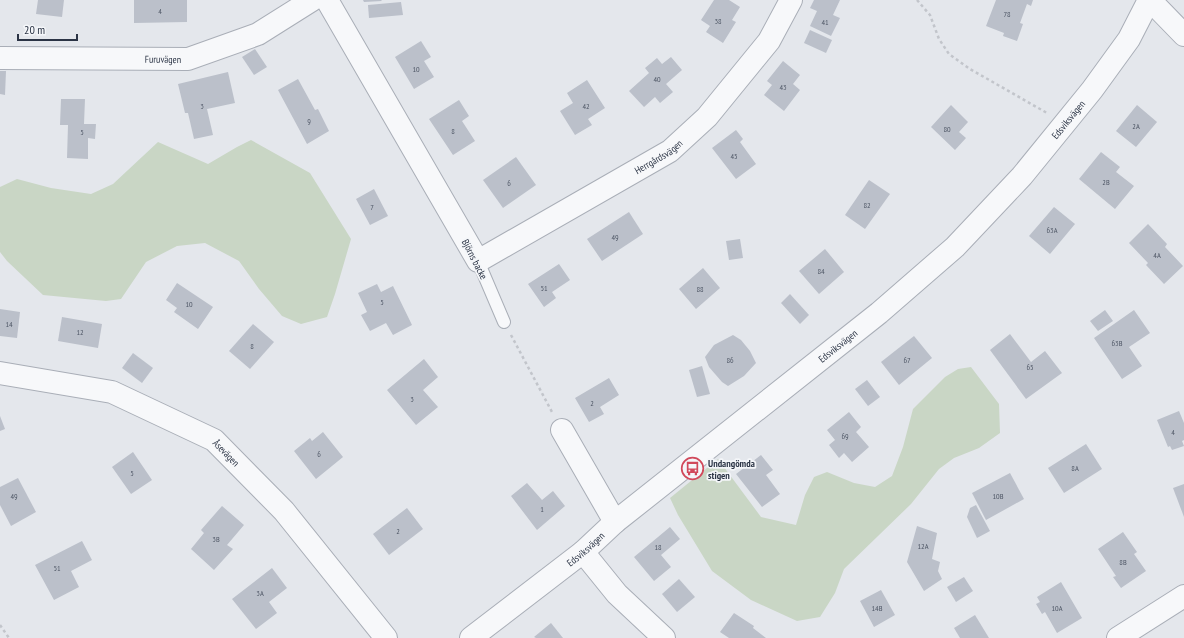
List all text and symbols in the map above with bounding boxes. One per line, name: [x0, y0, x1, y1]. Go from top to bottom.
house number: 4: [158, 6, 162, 16]
house number: 78: [1003, 9, 1011, 19]
scale bar: [18, 16, 77, 42]
house number: 38: [714, 16, 722, 26]
house number: 41: [821, 17, 829, 27]
text: 20 m: [24, 22, 45, 37]
street label: Furuvägen: [145, 53, 181, 66]
house number: 10: [412, 64, 420, 74]
house number: 40: [653, 74, 661, 84]
house number: 43: [779, 82, 787, 92]
street label: Edsviksvägen: [1049, 98, 1088, 142]
house number: 3: [200, 101, 204, 111]
house number: 42: [582, 101, 590, 111]
house number: 9: [307, 116, 311, 126]
house number: 2A: [1132, 121, 1140, 131]
house number: 80: [943, 124, 951, 134]
house number: 8: [451, 126, 455, 136]
house number: 5: [80, 127, 84, 137]
street label: Herrgårdsvägen: [632, 137, 685, 177]
house number: 45: [730, 151, 738, 161]
house number: 2B: [1102, 177, 1110, 187]
house number: 6: [507, 178, 511, 188]
house number: 82: [863, 200, 871, 210]
house number: 7: [370, 202, 374, 212]
house number: 63A: [1047, 225, 1058, 235]
house number: 49: [611, 232, 619, 242]
street label: Björns backe: [459, 237, 490, 282]
house number: 4A: [1153, 250, 1161, 260]
house number: 84: [817, 266, 825, 276]
house number: 51: [540, 283, 548, 293]
house number: 88: [696, 284, 704, 294]
house number: 5: [380, 297, 384, 307]
house number: 10: [185, 299, 193, 309]
house number: 14: [5, 319, 13, 329]
house number: 12: [76, 327, 84, 337]
street label: Edsviksvägen: [816, 327, 860, 366]
house number: 63B: [1112, 338, 1123, 348]
house number: 8: [250, 341, 254, 351]
house number: 86: [726, 355, 734, 365]
house number: 67: [903, 355, 911, 365]
house number: 65: [1026, 362, 1034, 372]
house number: 3: [410, 394, 414, 404]
house number: 2: [590, 398, 594, 408]
house number: 4: [1171, 427, 1175, 437]
house number: 69: [841, 431, 849, 441]
street label: Åsevägen: [210, 437, 242, 469]
house number: 6: [317, 449, 321, 459]
bus stop icon: Undangömda stigen: [679, 456, 705, 482]
place label: Undangömda stigen: [708, 457, 755, 482]
house number: 8A: [1071, 463, 1079, 473]
house number: 5: [130, 468, 134, 478]
house number: 49: [10, 491, 18, 501]
house number: 10B: [993, 491, 1004, 501]
house number: 1: [540, 504, 544, 514]
house number: 2: [396, 526, 400, 536]
street label: Edsviksvägen: [564, 529, 607, 569]
house number: 3B: [212, 534, 220, 544]
house number: 12A: [918, 541, 929, 551]
house number: 18: [654, 542, 662, 552]
house number: 8B: [1119, 557, 1127, 567]
house number: 51: [53, 563, 61, 573]
house number: 3A: [256, 588, 264, 598]
house number: 14B: [872, 603, 883, 613]
house number: 10A: [1052, 603, 1063, 613]

